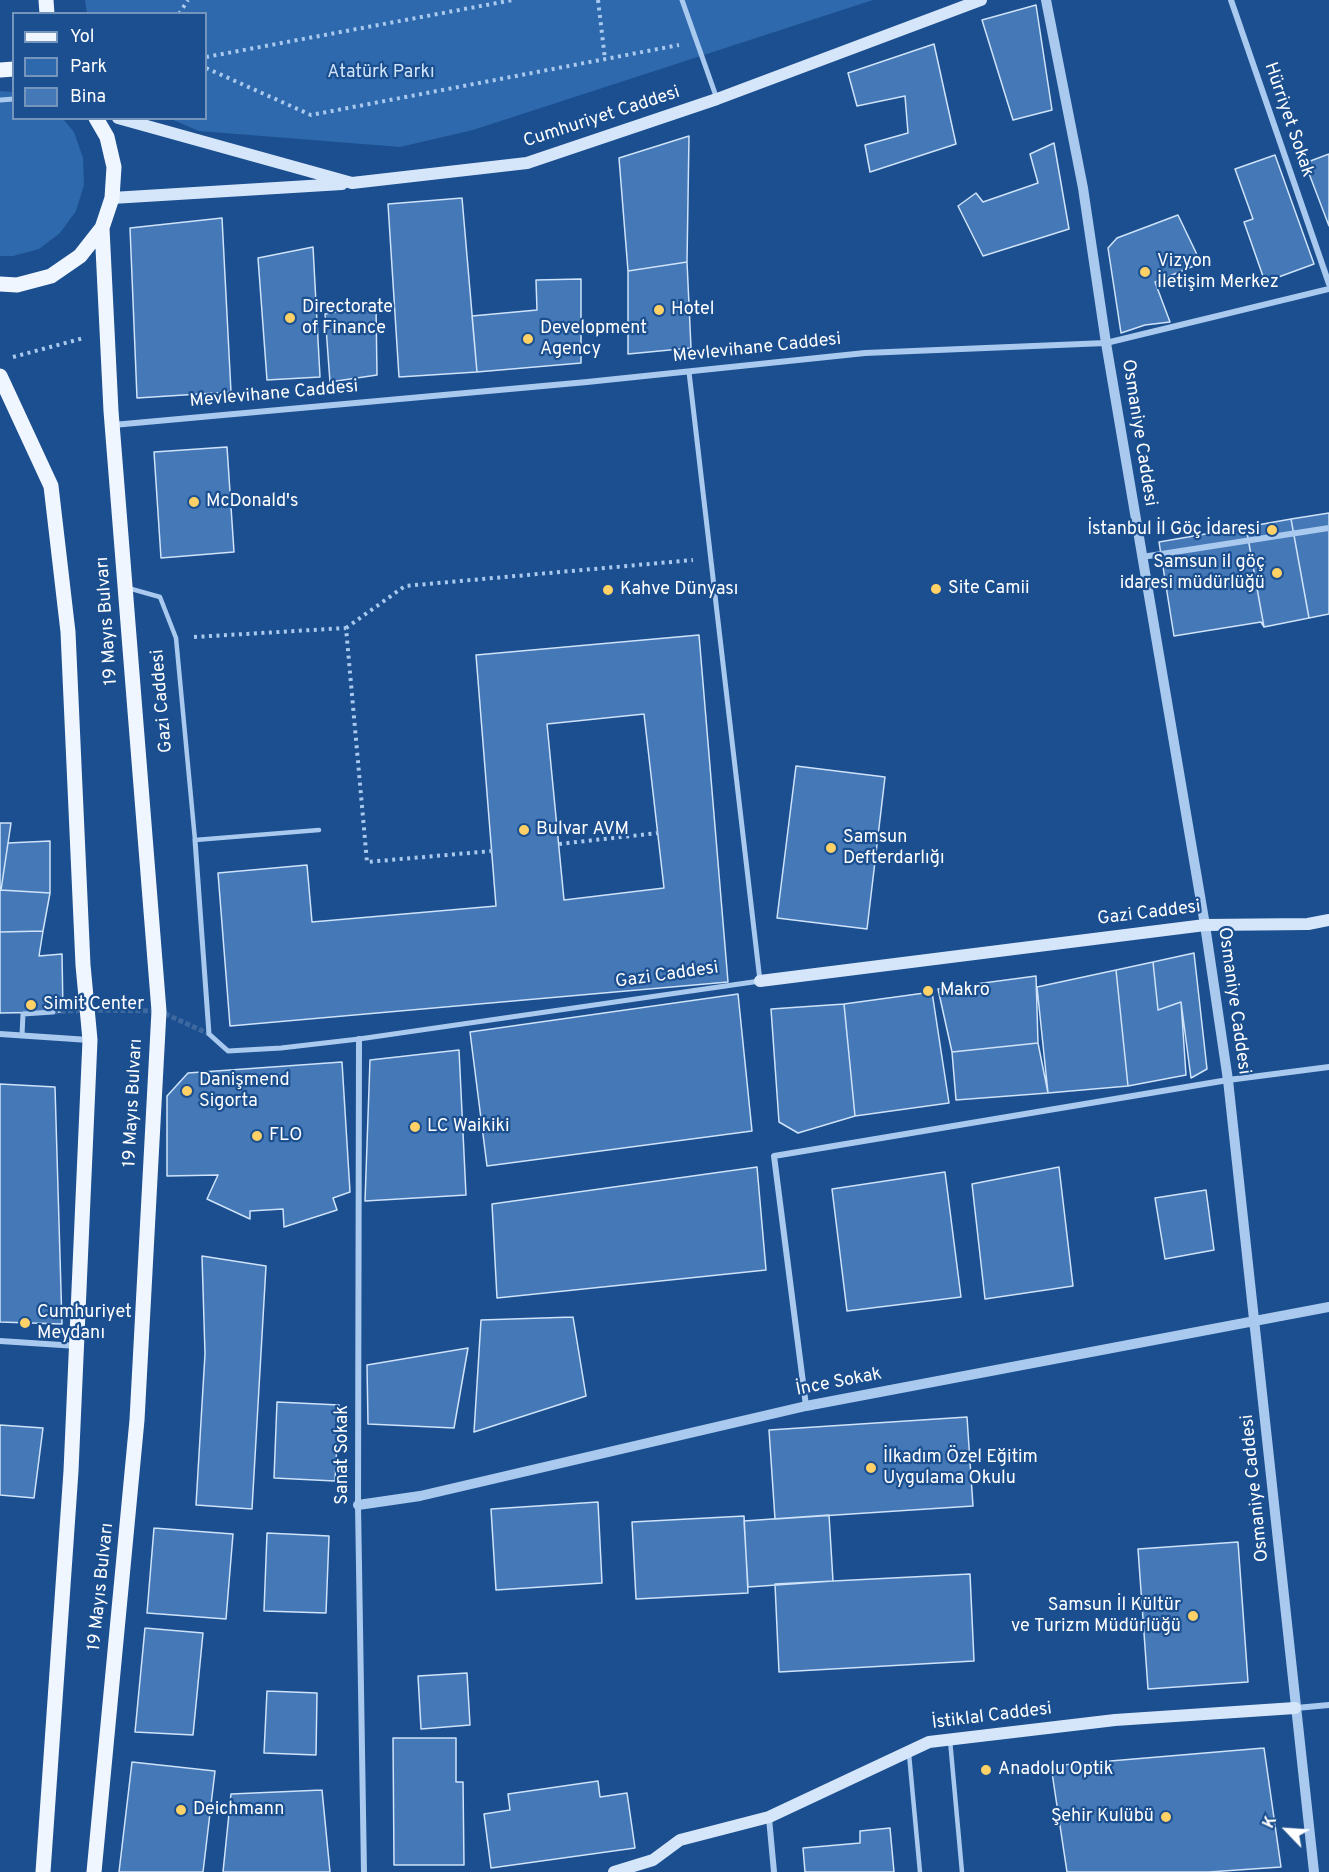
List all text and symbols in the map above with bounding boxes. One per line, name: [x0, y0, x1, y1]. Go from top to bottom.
legend: [12, 12, 207, 120]
text: Yol: [70, 26, 95, 49]
text: Park: [70, 56, 107, 79]
street label: Hürriyet Sokak: [1258, 60, 1318, 180]
park label: Atatürk Parkı: [327, 62, 435, 84]
street label: Cumhuriyet Caddesi: [521, 83, 683, 153]
text: Bina: [70, 86, 106, 109]
place label: Vizyon İletişim Merkez: [1157, 251, 1279, 294]
marker: Vizyon İletişim Merkez: [1138, 265, 1152, 279]
place label: Directorate of Finance: [302, 297, 393, 340]
place label: Hotel: [671, 299, 715, 321]
marker: Hotel: [652, 303, 666, 317]
marker: Directorate of Finance: [283, 311, 297, 325]
place label: Development Agency: [540, 318, 647, 360]
street label: Mevlevihane Caddesi: [672, 329, 842, 369]
marker: Development Agency: [521, 332, 535, 346]
street label: Osmaniye Caddesi: [1116, 358, 1160, 508]
street label: Mevlevihane Caddesi: [189, 377, 359, 413]
place label: McDonald's: [206, 491, 298, 513]
marker: McDonald's: [187, 495, 201, 509]
place label: İstanbul İl Göç İdaresi: [1087, 519, 1260, 541]
marker: İstanbul İl Göç İdaresi: [1265, 523, 1279, 537]
place label: Samsun il göç idaresi müdürlüğü: [1120, 552, 1265, 594]
street label: 19 Mayıs Bulvarı: [93, 556, 123, 686]
marker: Samsun il göç idaresi müdürlüğü: [1270, 566, 1284, 580]
place label: Site Camii: [948, 578, 1030, 600]
place label: Kahve Dünyası: [620, 579, 738, 601]
marker: Site Camii: [929, 582, 943, 596]
marker: Kahve Dünyası: [601, 583, 615, 597]
street label: Gazi Caddesi: [148, 648, 178, 754]
place label: Bulvar AVM: [536, 819, 629, 841]
marker: Bulvar AVM: [517, 823, 531, 837]
place label: Samsun Defterdarlığı: [843, 827, 944, 870]
marker: Samsun Defterdarlığı: [824, 841, 838, 855]
street label: Gazi Caddesi: [1096, 897, 1202, 931]
street label: Osmaniye Caddesi: [1212, 926, 1254, 1076]
street label: Gazi Caddesi: [614, 958, 720, 994]
place label: Makro: [940, 980, 990, 1002]
marker: Makro: [921, 984, 935, 998]
place label: Simit Center: [43, 994, 144, 1016]
marker: Simit Center: [24, 998, 38, 1012]
street label: 19 Mayıs Bulvarı: [120, 1038, 148, 1168]
place label: Danişmend Sigorta: [199, 1070, 290, 1112]
marker: Danişmend Sigorta: [180, 1084, 194, 1098]
place label: LC Waikiki: [427, 1116, 510, 1138]
marker: LC Waikiki: [408, 1120, 422, 1134]
place label: FLO: [269, 1125, 302, 1147]
marker: FLO: [250, 1129, 264, 1143]
place label: Cumhuriyet Meydanı: [37, 1302, 132, 1344]
marker: Cumhuriyet Meydanı: [18, 1316, 32, 1330]
street label: İnce Sokak: [794, 1364, 884, 1402]
street label: Sanat Sokak: [332, 1405, 354, 1505]
street label: Osmaniye Caddesi: [1238, 1413, 1274, 1563]
place label: İlkadım Özel Eğitim Uygulama Okulu: [883, 1447, 1038, 1490]
marker: İlkadım Özel Eğitim Uygulama Okulu: [864, 1461, 878, 1475]
street label: 19 Mayıs Bulvarı: [85, 1522, 119, 1652]
place label: Samsun İl Kültür ve Turizm Müdürlüğü: [1011, 1595, 1181, 1638]
marker: Samsun İl Kültür ve Turizm Müdürlüğü: [1186, 1609, 1200, 1623]
street label: İstiklal Caddesi: [931, 1699, 1053, 1735]
place label: Anadolu Optik: [998, 1759, 1113, 1781]
marker: Anadolu Optik: [979, 1763, 993, 1777]
place label: Deichmann: [193, 1799, 284, 1821]
north arrow: [1257, 1800, 1317, 1860]
marker: Deichmann: [174, 1803, 188, 1817]
place label: Şehir Kulübü: [1051, 1806, 1154, 1828]
marker: Şehir Kulübü: [1159, 1810, 1173, 1824]
text: K: [1259, 1813, 1282, 1832]

